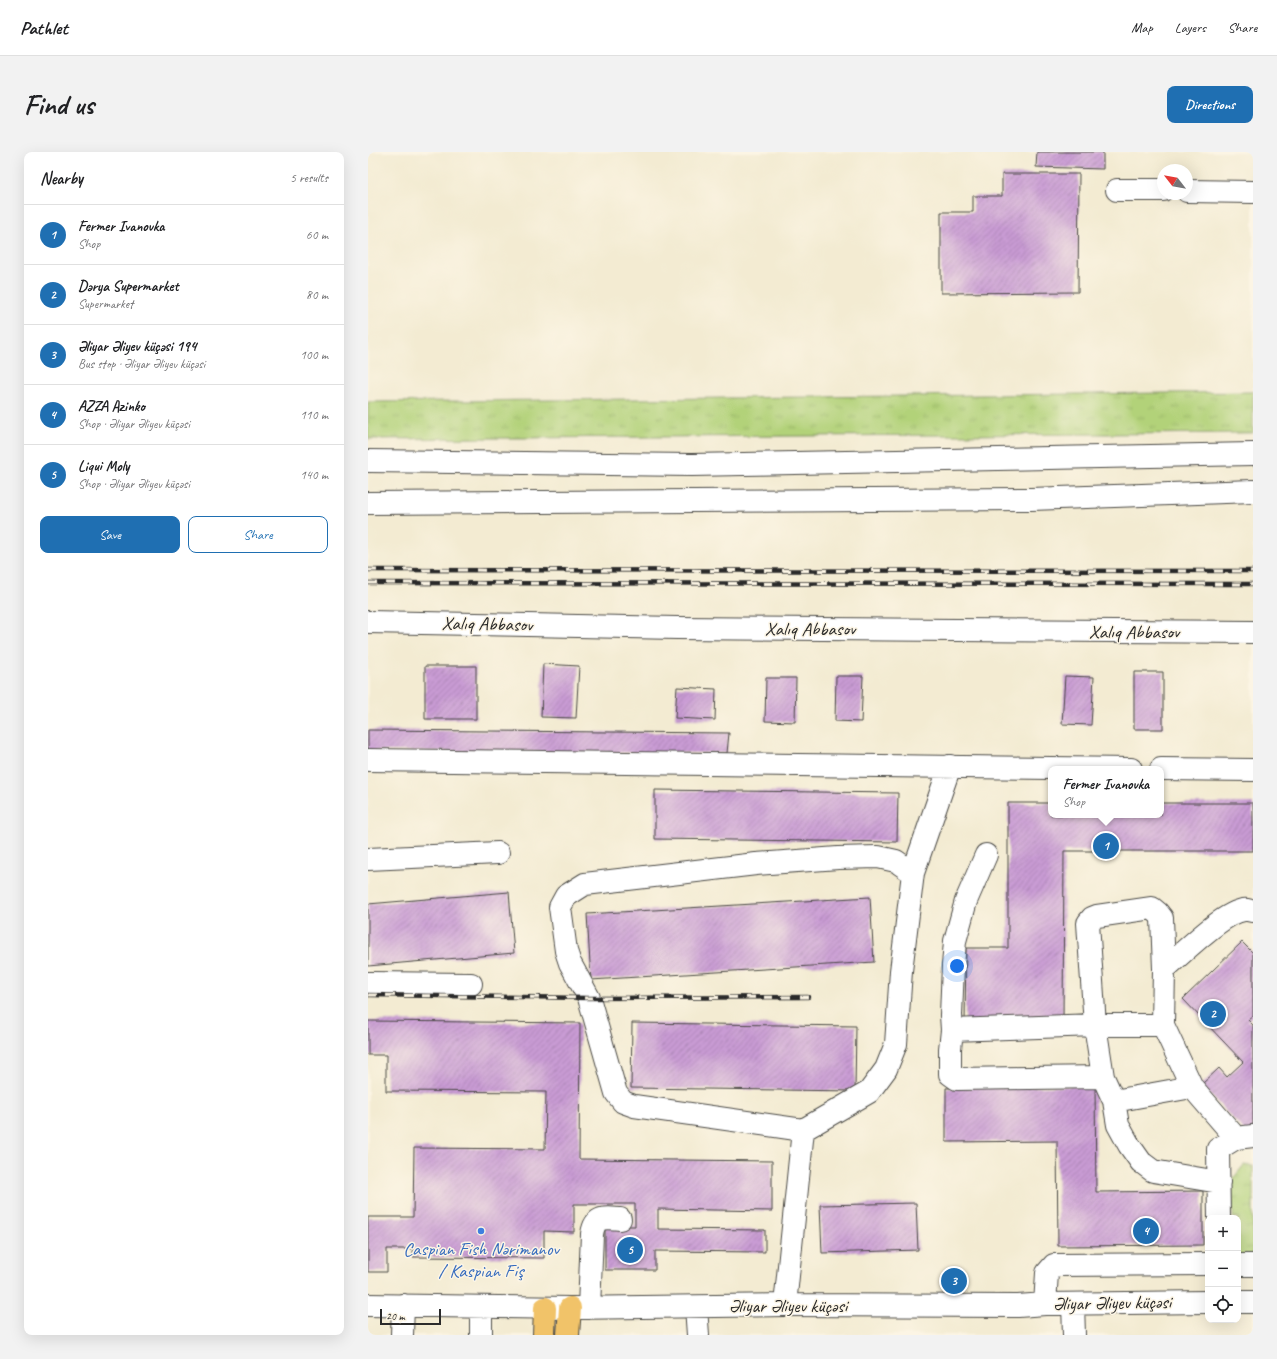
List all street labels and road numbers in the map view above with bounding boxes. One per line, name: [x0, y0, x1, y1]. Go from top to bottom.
street label: Xalıq Abbasov: [441, 611, 534, 637]
street label: Xalıq Abbasov: [765, 617, 857, 641]
street label: Xalıq Abbasov: [1089, 620, 1181, 644]
street label: Əliyar Əliyev küçəsi: [1053, 1290, 1174, 1316]
street label: Əliyar Əliyev küçəsi: [729, 1294, 850, 1318]

